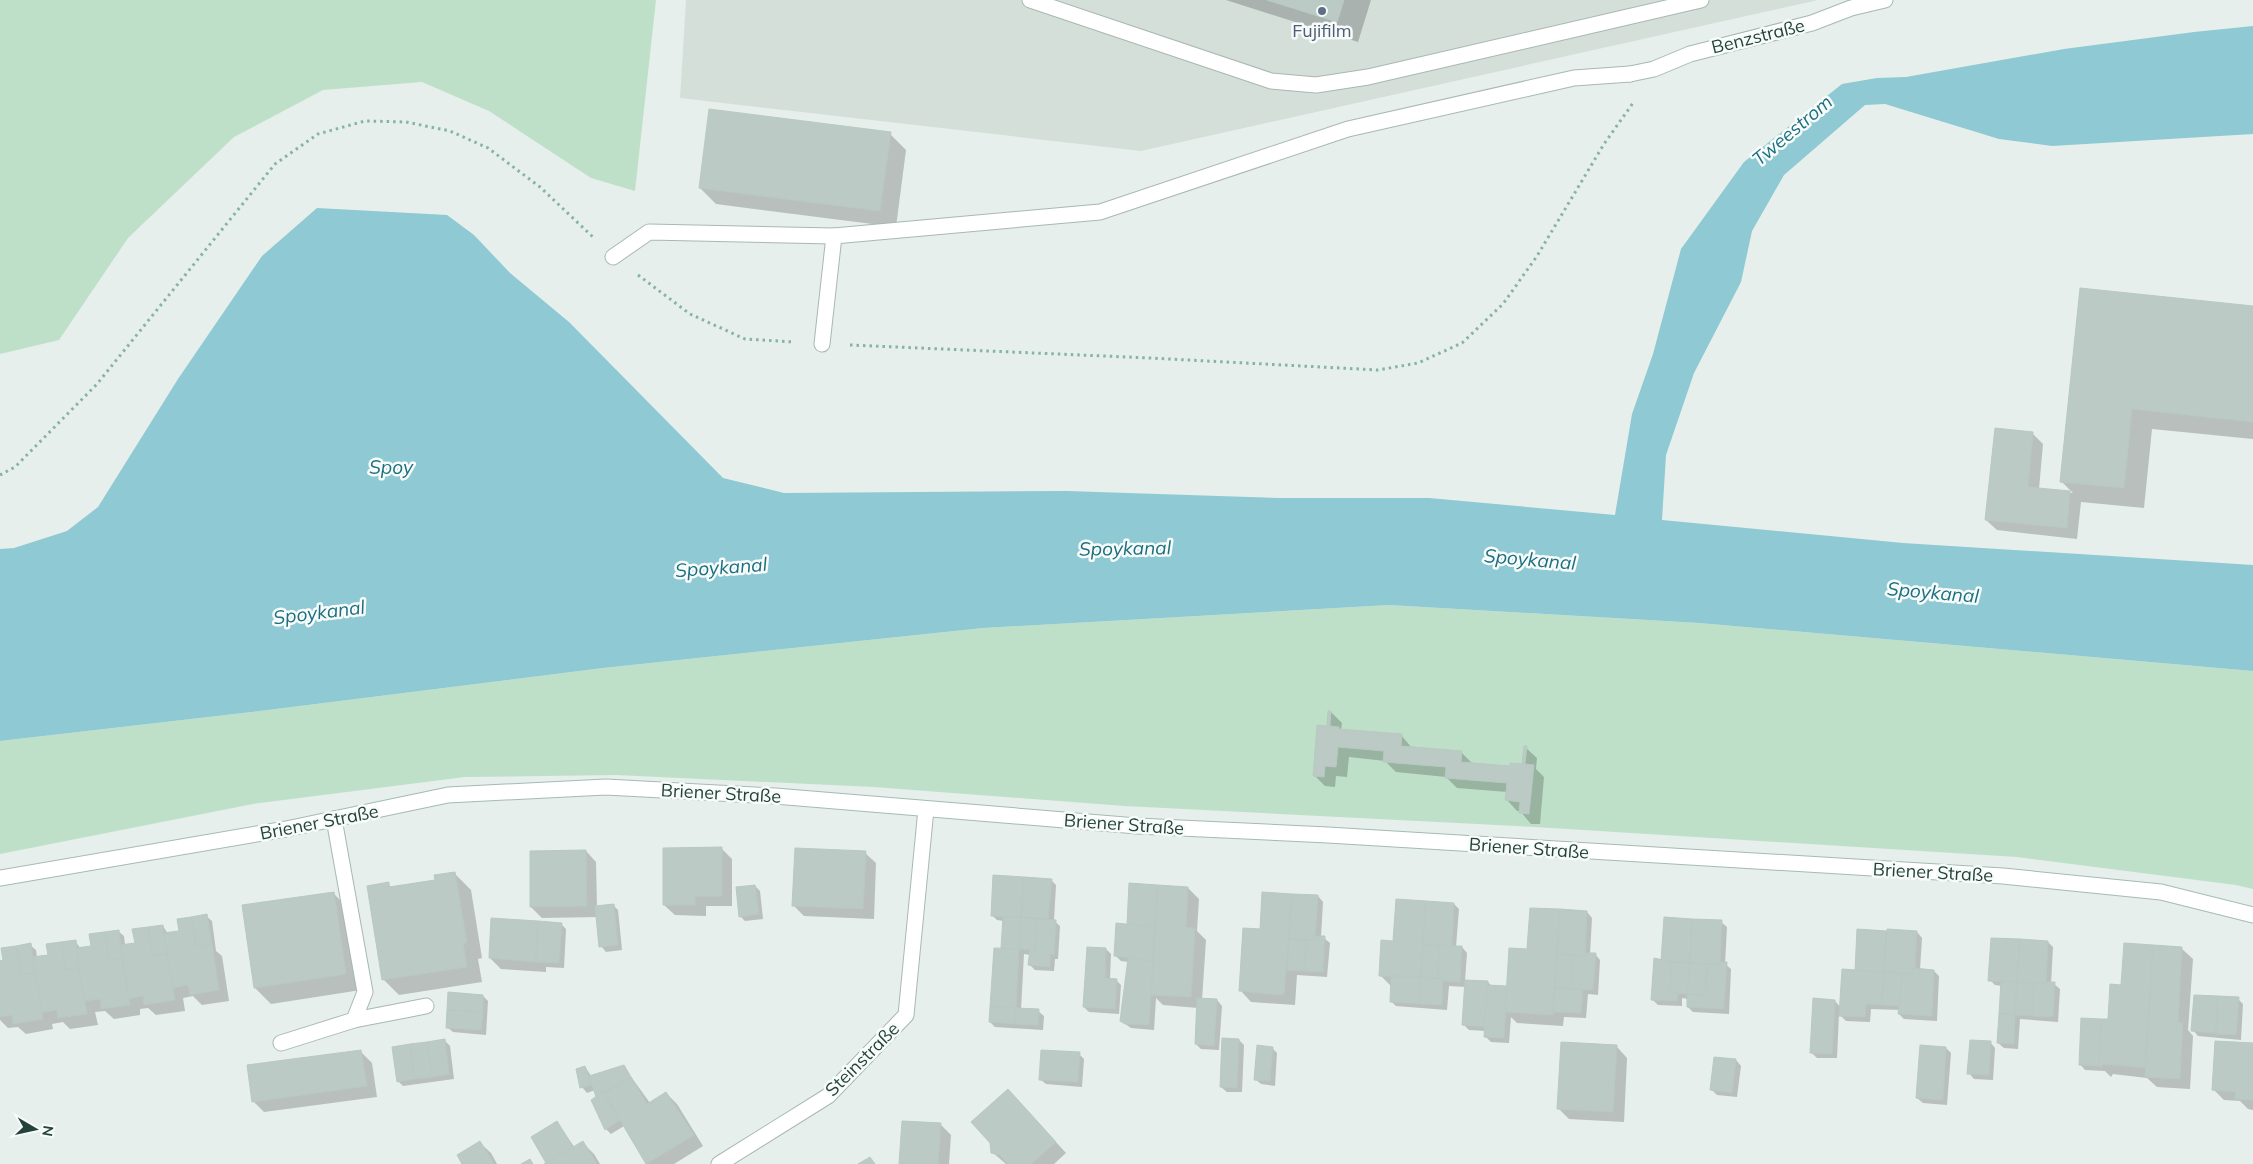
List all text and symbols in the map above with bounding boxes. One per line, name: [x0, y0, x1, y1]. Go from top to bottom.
marker: Fujifilm: [1316, 5, 1328, 17]
street label: Benzstraße: [1709, 13, 1807, 59]
place label: Fujifilm: [1292, 19, 1352, 42]
water label: Tweestrom: [1747, 89, 1837, 171]
water label: Spoy: [369, 455, 414, 479]
water label: Spoykanal: [1079, 535, 1172, 561]
water label: Spoykanal: [1483, 543, 1577, 575]
water label: Spoykanal: [674, 552, 768, 582]
water label: Spoykanal: [1886, 576, 1980, 608]
water label: Spoykanal: [272, 594, 367, 630]
street label: Briener Straße: [660, 778, 782, 808]
street label: Briener Straße: [258, 799, 380, 845]
street label: Briener Straße: [1063, 808, 1185, 840]
street label: Briener Straße: [1468, 832, 1590, 864]
street label: Briener Straße: [1872, 857, 1994, 887]
street label: Steinstraße: [820, 1017, 904, 1101]
north arrow: [10, 1104, 60, 1154]
text: N: [38, 1124, 58, 1138]

